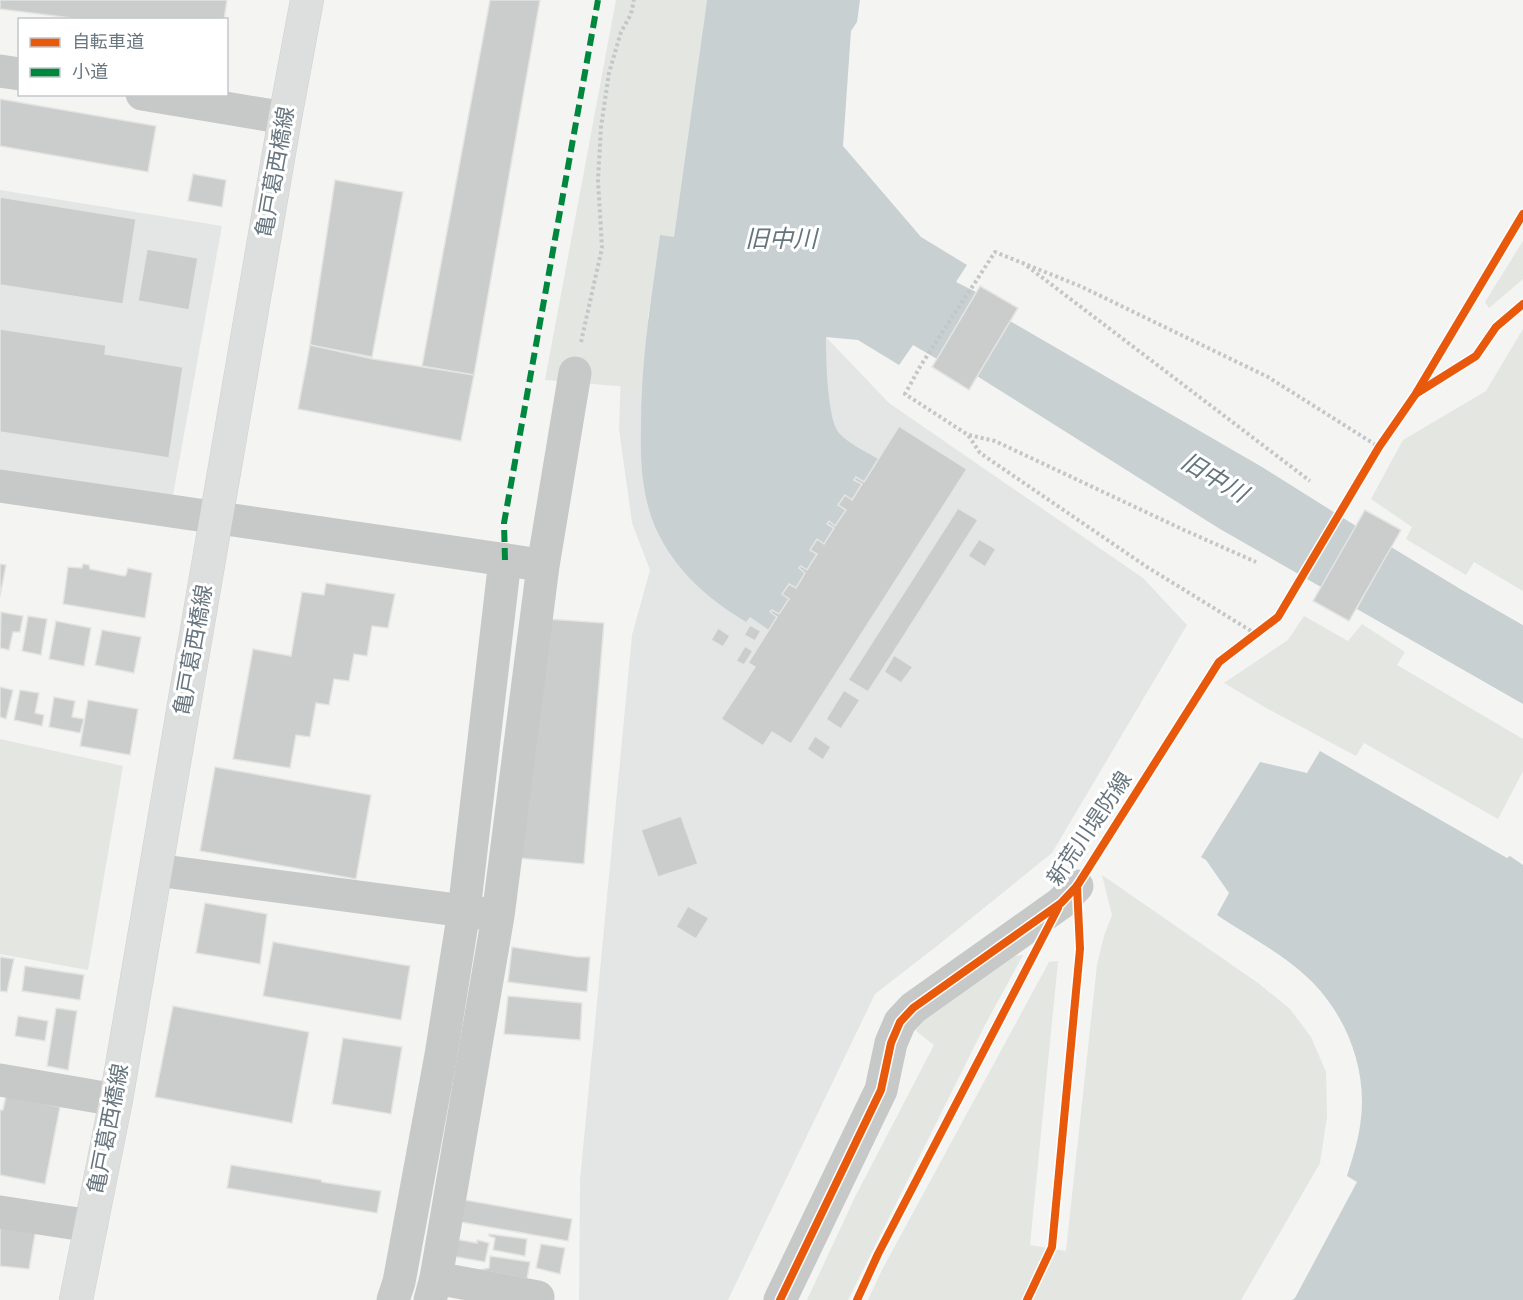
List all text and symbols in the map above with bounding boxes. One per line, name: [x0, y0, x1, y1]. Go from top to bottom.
legend: [18, 18, 228, 96]
text: 自転車道: [72, 32, 144, 53]
text: 小道: [72, 62, 108, 83]
street label: 亀戸葛西橋線: [251, 105, 301, 239]
water label: 旧中川: [745, 225, 820, 254]
water label: 旧中川: [1176, 447, 1255, 511]
street label: 亀戸葛西橋線: [169, 583, 219, 717]
street label: 新荒川堤防線: [1042, 767, 1138, 891]
street label: 亀戸葛西橋線: [83, 1062, 135, 1196]

